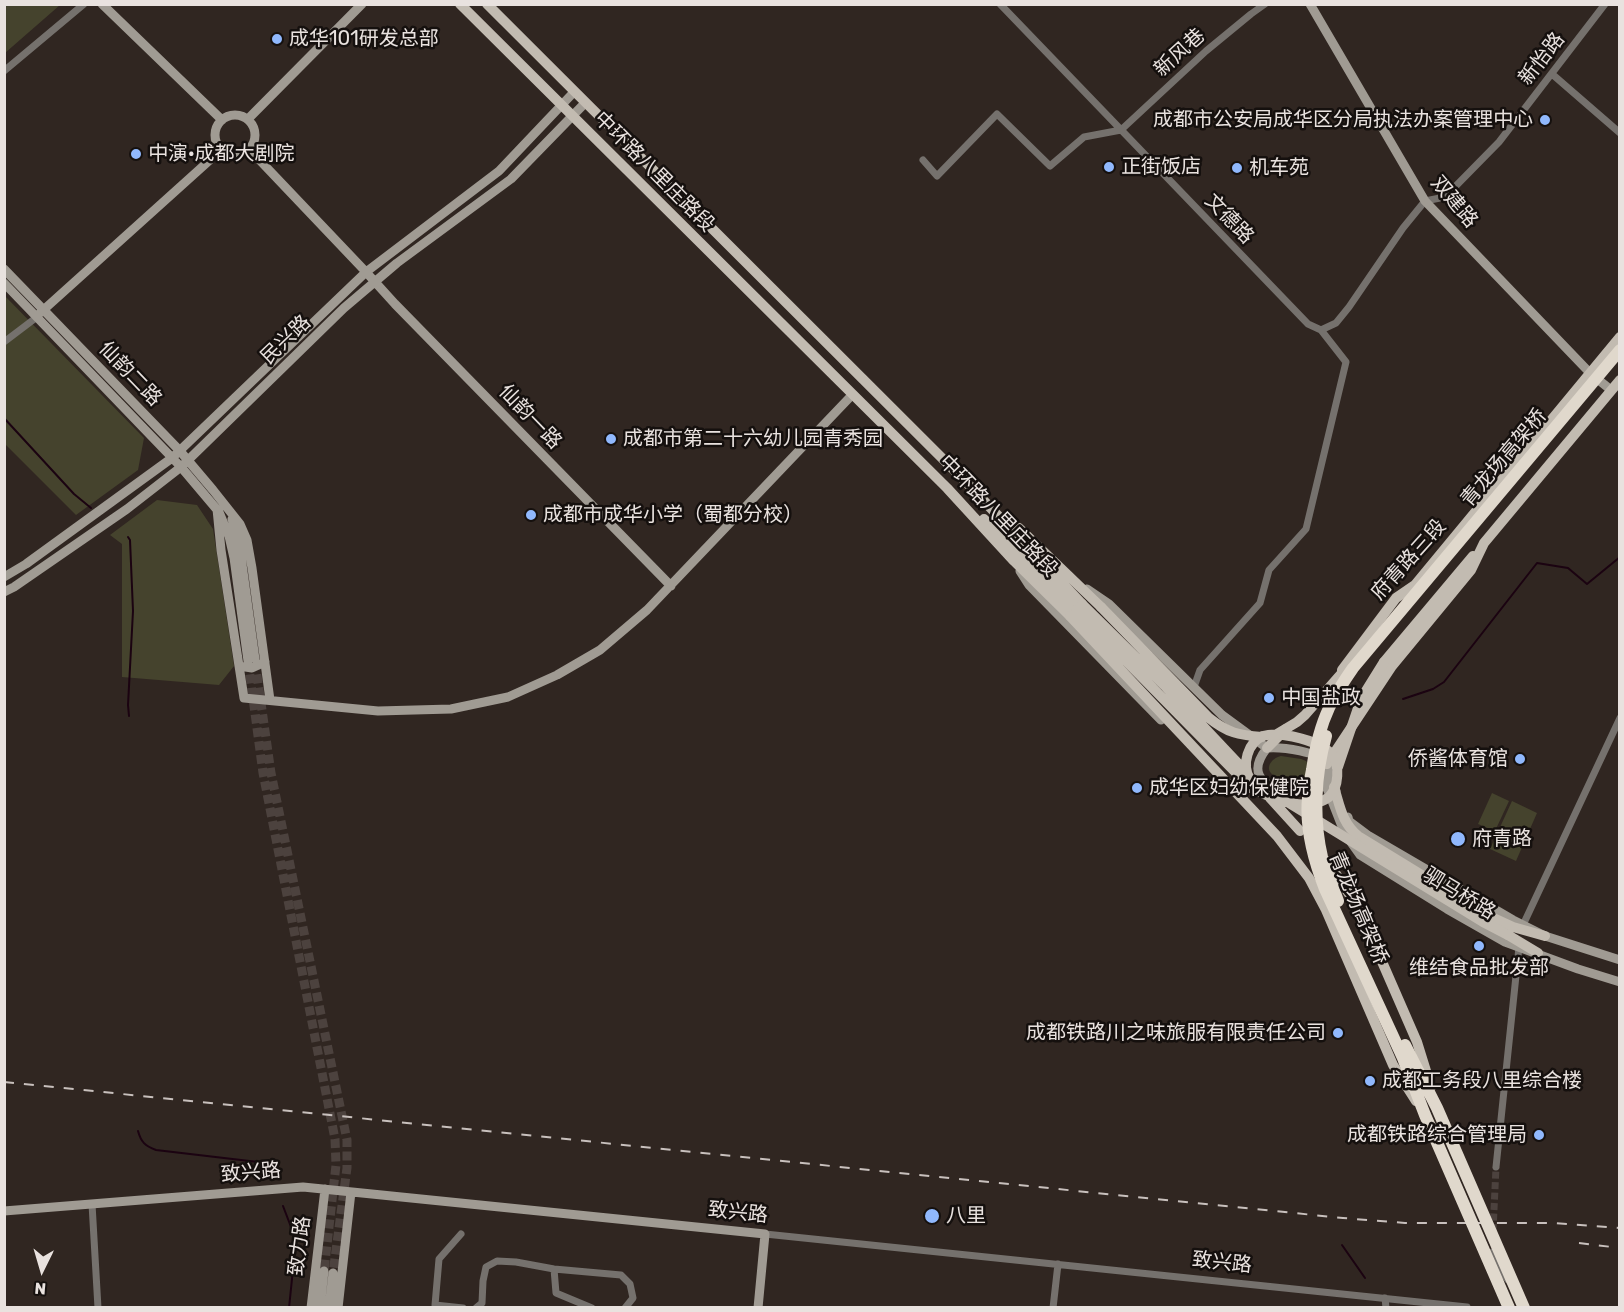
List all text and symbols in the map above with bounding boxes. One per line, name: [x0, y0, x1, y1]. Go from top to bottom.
street label: 新风巷: [1150, 24, 1210, 82]
place label: 成华101研发总部: [289, 27, 439, 51]
street label: 新怡路: [1514, 28, 1570, 90]
marker: 成华101研发总部: [270, 32, 284, 46]
street label: 中环路八里庄路段: [589, 107, 719, 237]
place label: 成都市公安局成华区分局执法办案管理中心: [1153, 108, 1533, 132]
marker: 成都市公安局成华区分局执法办案管理中心: [1538, 113, 1552, 127]
place label: 中演·成都大剧院: [148, 142, 295, 166]
marker: 中演·成都大剧院: [129, 147, 143, 161]
place label: 正街饭店: [1121, 155, 1201, 179]
place label: 机车苑: [1249, 156, 1309, 180]
marker: 正街饭店: [1102, 160, 1116, 174]
marker: 机车苑: [1230, 161, 1244, 175]
street label: 双建路: [1426, 171, 1482, 233]
street label: 文德路: [1200, 189, 1258, 249]
street label: 民兴路: [256, 311, 316, 369]
street label: 仙韵二路: [94, 337, 166, 411]
street label: 仙韵一路: [494, 380, 566, 454]
street label: 青龙场高架桥: [1456, 404, 1552, 512]
place label: 成都市第二十六幼儿园青秀园: [623, 427, 883, 451]
marker: 成都市第二十六幼儿园青秀园: [604, 432, 618, 446]
street label: 中环路八里庄路段: [934, 450, 1062, 582]
place label: 成都市成华小学（蜀都分校）: [543, 503, 803, 527]
marker: 成都市成华小学（蜀都分校）: [524, 508, 538, 522]
street label: 府青路三段: [1367, 515, 1451, 605]
place label: 中国盐政: [1281, 686, 1361, 710]
marker: 中国盐政: [1262, 691, 1276, 705]
place label: 侨酱体育馆: [1408, 747, 1508, 771]
marker: 侨酱体育馆: [1513, 752, 1527, 766]
place label: 成华区妇幼保健院: [1149, 776, 1309, 800]
marker: 成华区妇幼保健院: [1130, 781, 1144, 795]
place label: 府青路: [1472, 827, 1532, 851]
marker: 府青路: [1449, 830, 1467, 848]
street label: 青龙场高架桥: [1324, 848, 1392, 968]
street label: 驷马桥路: [1419, 863, 1499, 925]
marker: 维结食品批发部: [1472, 939, 1486, 953]
place label: 维结食品批发部: [1409, 956, 1549, 980]
place label: 成都铁路川之味旅服有限责任公司: [1026, 1021, 1326, 1045]
marker: 成都铁路川之味旅服有限责任公司: [1331, 1026, 1345, 1040]
place label: 成都工务段八里综合楼: [1382, 1069, 1582, 1093]
marker: 成都工务段八里综合楼: [1363, 1074, 1377, 1088]
place label: 成都铁路综合管理局: [1347, 1123, 1527, 1147]
marker: 成都铁路综合管理局: [1532, 1128, 1546, 1142]
street label: 致兴路: [220, 1158, 282, 1188]
street label: 致兴路: [707, 1198, 769, 1228]
place label: 八里: [946, 1204, 986, 1228]
marker: 八里: [923, 1207, 941, 1225]
street label: 致力路: [284, 1215, 316, 1277]
north arrow: [12, 1240, 72, 1300]
street label: 致兴路: [1191, 1248, 1253, 1278]
text: N: [34, 1278, 47, 1298]

